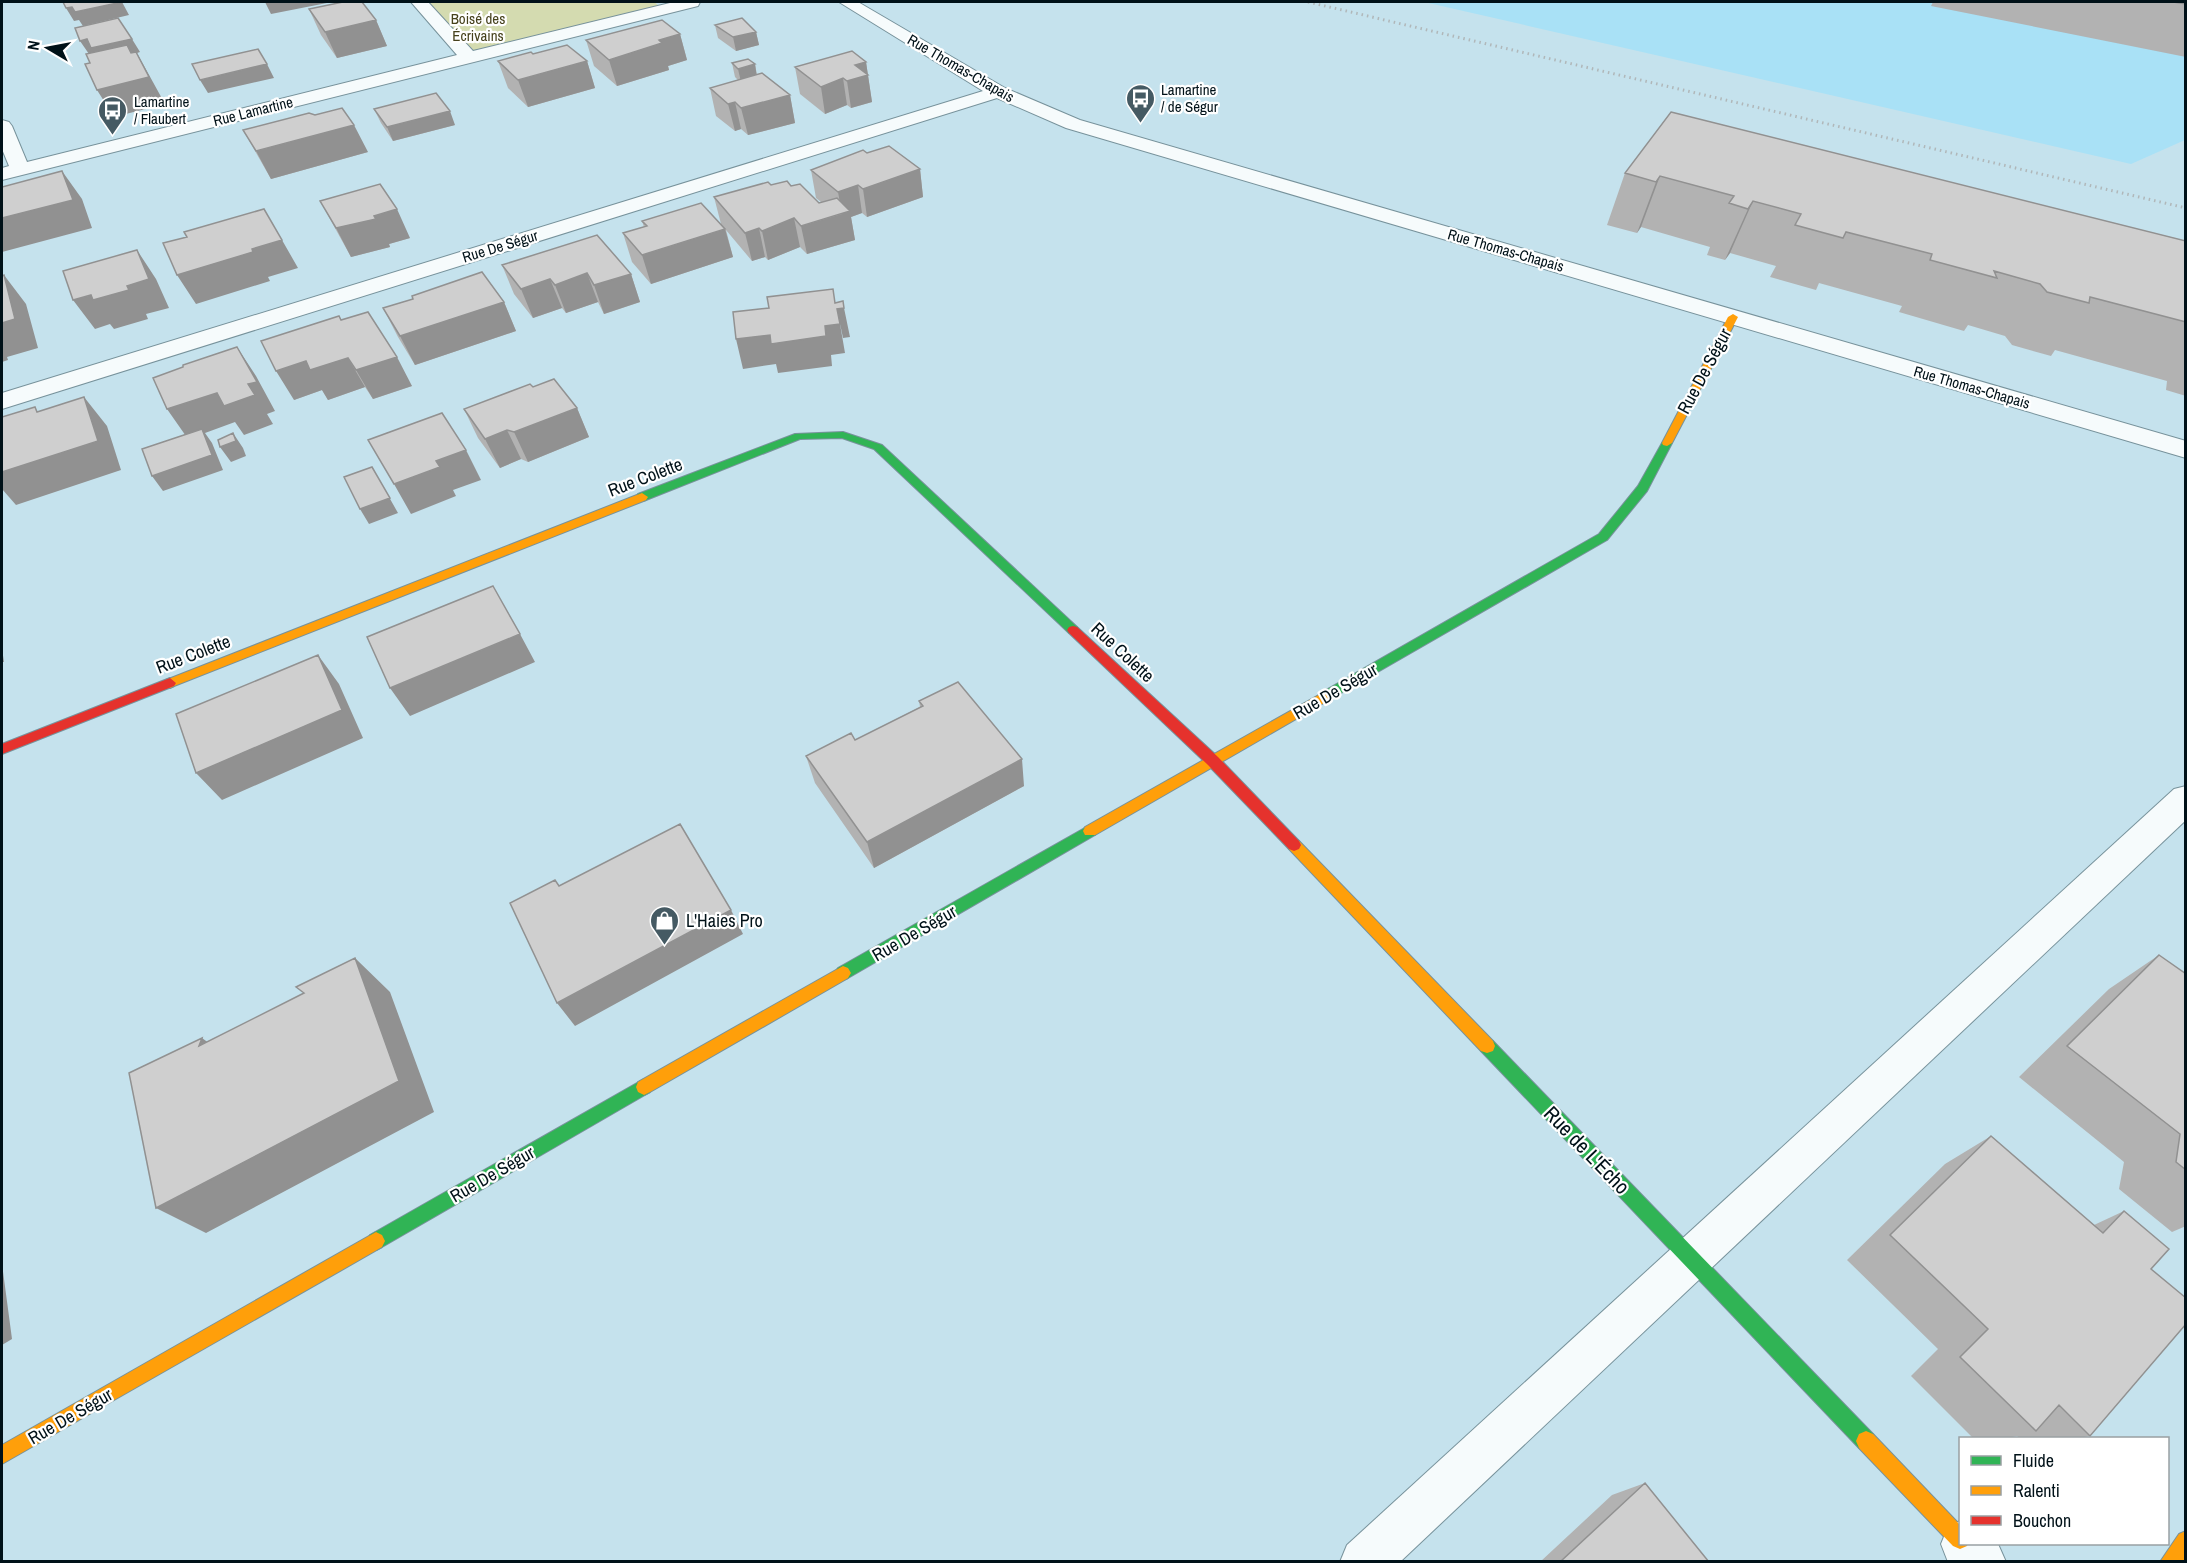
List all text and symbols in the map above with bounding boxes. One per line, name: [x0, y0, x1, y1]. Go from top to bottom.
park label: Boisé des Écrivains: [451, 8, 505, 46]
north arrow: [18, 18, 78, 78]
street label: Rue Thomas-Chapais: [904, 29, 1018, 107]
text: N: [22, 39, 45, 52]
place label: Lamartine / de Ségur: [1161, 79, 1218, 117]
bus stop icon: Lamartine / de Ségur: [1124, 82, 1156, 124]
place label: Lamartine / Flaubert: [134, 91, 190, 129]
street label: Rue Lamartine: [211, 91, 295, 131]
bus stop icon: Lamartine / Flaubert: [97, 94, 129, 136]
street label: Rue Thomas-Chapais: [1445, 223, 1567, 277]
street label: Rue De Ségur: [460, 225, 540, 267]
street label: Rue De Ségur: [1671, 324, 1737, 418]
street label: Rue Thomas-Chapais: [1911, 360, 2033, 414]
street label: Rue Colette: [604, 451, 686, 503]
street label: Rue Colette: [1086, 616, 1160, 688]
street label: Rue Colette: [152, 628, 234, 680]
street label: Rue De Ségur: [1288, 657, 1382, 725]
street label: Rue De Ségur: [867, 899, 961, 967]
shop icon: L'Haies Pro: [649, 904, 681, 946]
place label: L'Haies Pro: [686, 908, 763, 933]
street label: Rue de L'Écho: [1538, 1099, 1636, 1201]
street label: Rue De Ségur: [445, 1140, 539, 1208]
street label: Rue De Ségur: [23, 1382, 117, 1450]
legend: [1959, 1437, 2169, 1545]
text: Fluide: [2013, 1448, 2054, 1473]
text: Ralenti: [2013, 1478, 2060, 1503]
text: Bouchon: [2013, 1508, 2071, 1533]

